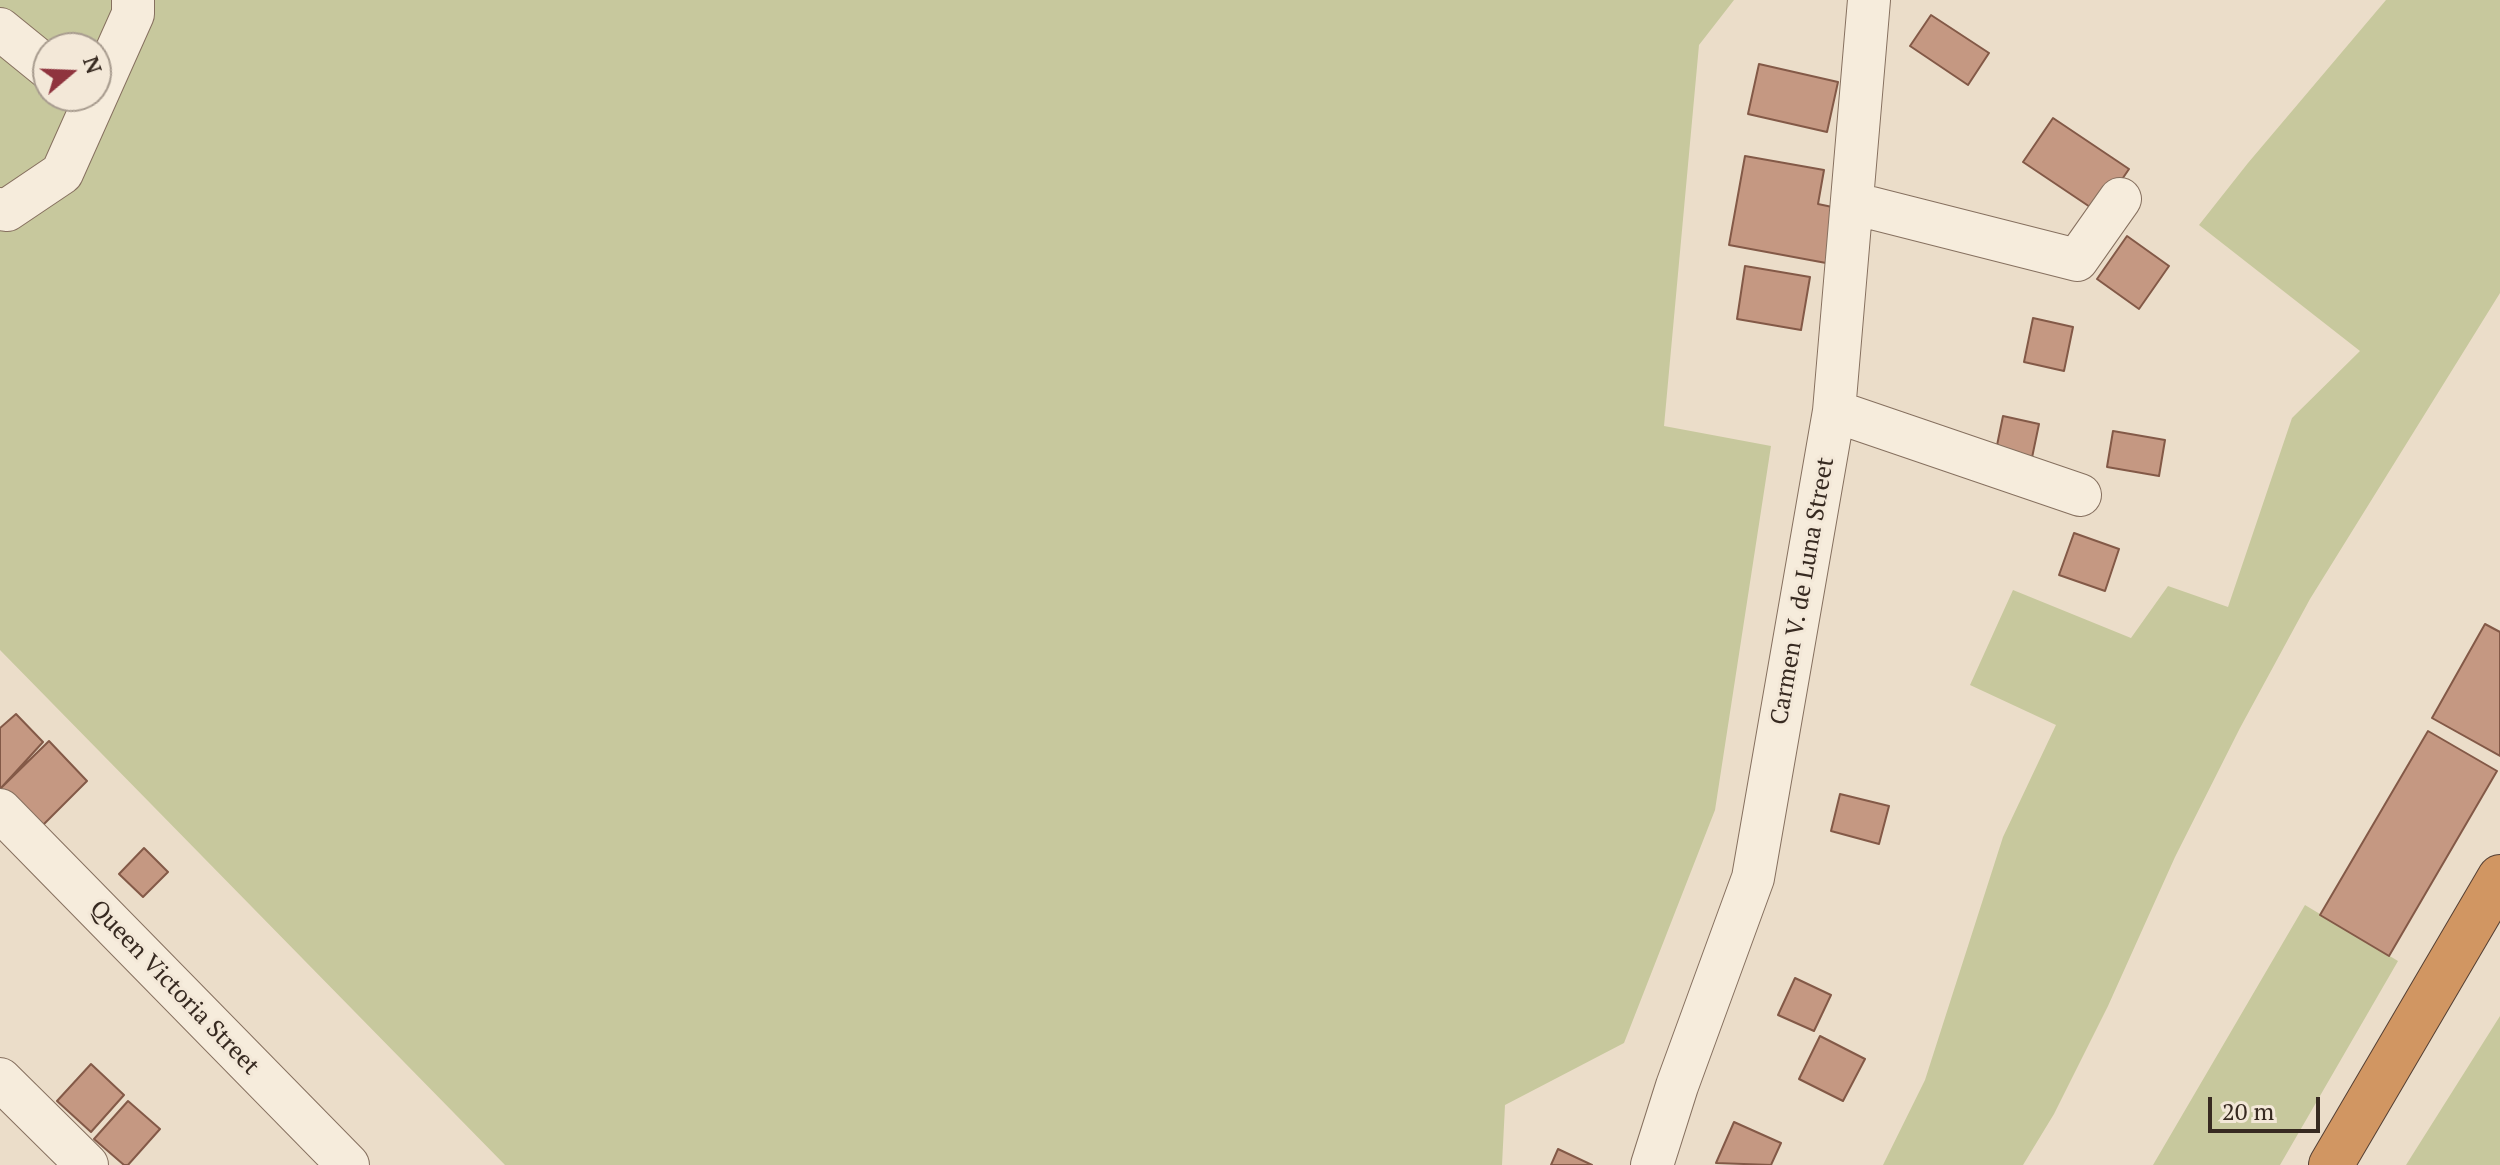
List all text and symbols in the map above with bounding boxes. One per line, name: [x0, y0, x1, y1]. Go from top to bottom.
north arrow: [32, 32, 112, 112]
text: N: [77, 52, 110, 77]
street label: Carmen V. de Luna Street: [1765, 455, 1841, 727]
street label: Queen Victoria Street: [83, 895, 265, 1081]
scale bar: [2212, 1081, 2324, 1131]
text: 20 m: [2222, 1095, 2274, 1127]

